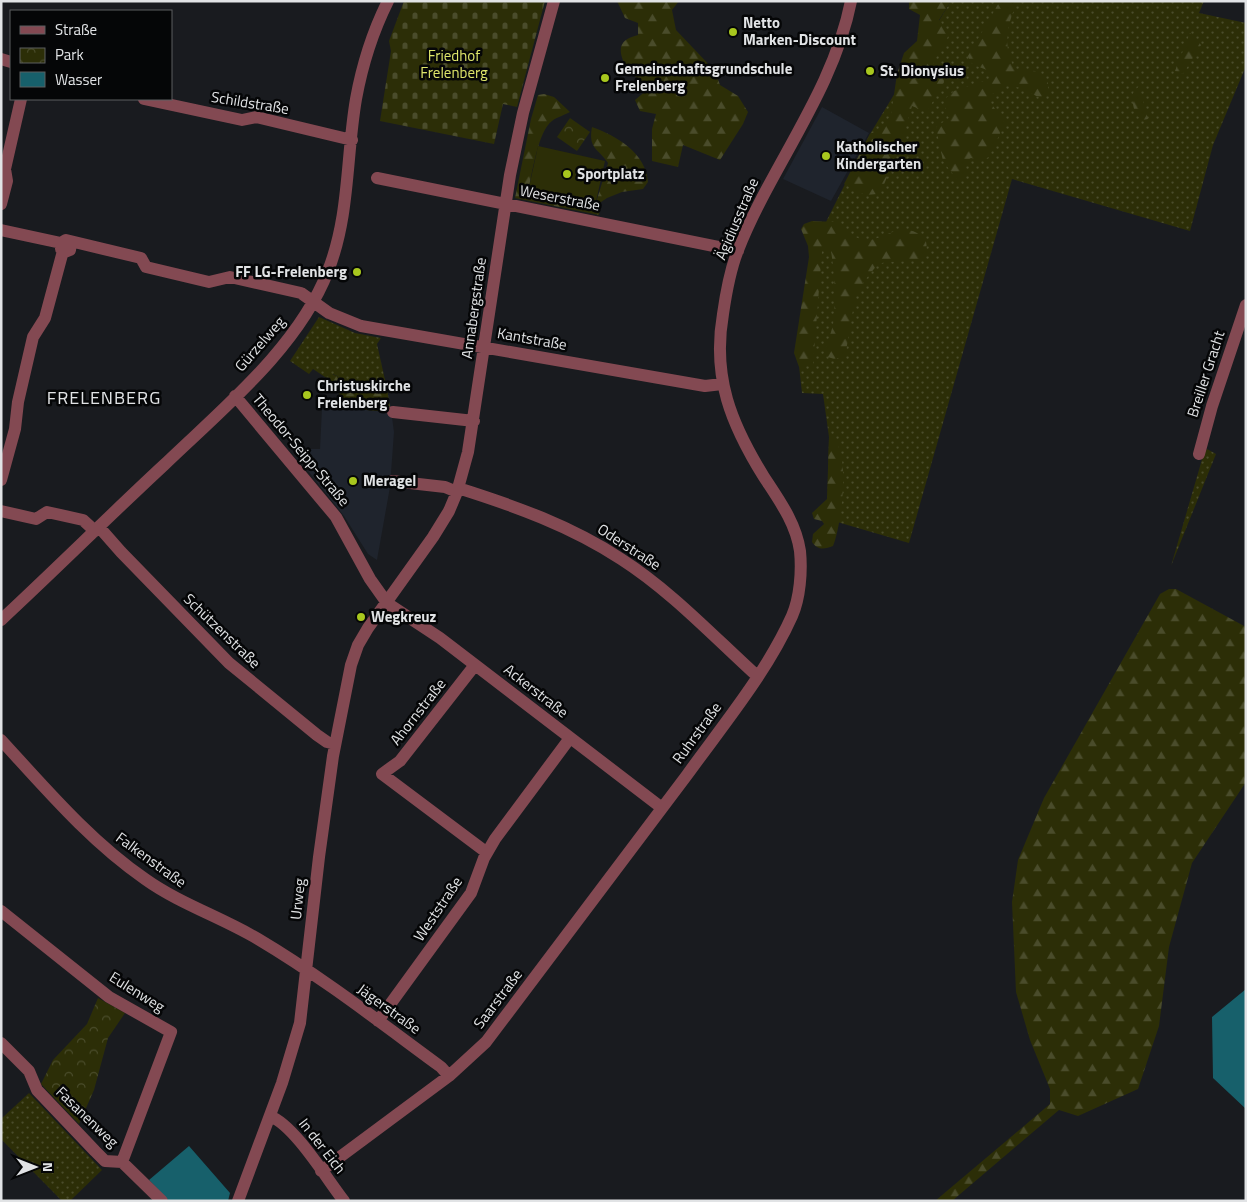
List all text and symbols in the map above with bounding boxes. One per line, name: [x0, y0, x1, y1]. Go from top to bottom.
legend: [10, 10, 172, 100]
place label: Netto Marken-Discount: [743, 11, 856, 51]
text: Straße: [55, 18, 97, 41]
marker: Netto Marken-Discount: [727, 26, 739, 38]
text: Park: [55, 43, 84, 66]
park label: Friedhof Frelenberg: [420, 44, 488, 84]
place label: Gemeinschaftsgrundschule Frelenberg: [615, 57, 793, 97]
place label: St. Dionysius: [880, 59, 964, 82]
marker: St. Dionysius: [864, 65, 876, 77]
text: Wasser: [55, 68, 102, 91]
marker: Gemeinschaftsgrundschule Frelenberg: [599, 72, 611, 84]
street label: Schildstraße: [209, 85, 291, 120]
place label: Katholischer Kindergarten: [836, 135, 921, 175]
marker: Katholischer Kindergarten: [820, 150, 832, 162]
place label: Sportplatz: [577, 162, 645, 185]
marker: Sportplatz: [561, 168, 573, 180]
street label: Ägidiusstraße: [709, 174, 764, 263]
street label: Weserstraße: [518, 178, 602, 217]
street label: Annabergstraße: [455, 256, 492, 360]
place label: FF LG-Frelenberg: [235, 260, 347, 283]
marker: FF LG-Frelenberg: [351, 266, 363, 278]
street label: Gürzelweg: [229, 311, 290, 376]
street label: Kantstraße: [495, 321, 569, 356]
street label: Breiller Gracht: [1181, 327, 1231, 420]
place label: Christuskirche Frelenberg: [317, 374, 411, 414]
district label: FRELENBERG: [47, 384, 161, 411]
street label: Theodor-Seipp-Straße: [247, 388, 356, 511]
marker: Christuskirche Frelenberg: [301, 389, 313, 401]
place label: Meragel: [363, 469, 416, 492]
marker: Meragel: [347, 475, 359, 487]
street label: Oderstraße: [593, 517, 666, 576]
street label: Schützenstraße: [179, 588, 266, 673]
place label: Wegkreuz: [371, 605, 437, 628]
marker: Wegkreuz: [355, 611, 367, 623]
street label: Ackerstraße: [499, 658, 573, 723]
street label: Ahornstraße: [384, 673, 451, 750]
street label: Ruhrstraße: [666, 697, 727, 768]
street label: Falkenstraße: [111, 826, 191, 893]
street label: Weststraße: [407, 872, 468, 946]
street label: Urweg: [284, 877, 311, 921]
street label: Saarstraße: [468, 964, 528, 1033]
street label: Eulenweg: [105, 965, 170, 1018]
street label: Jägerstraße: [353, 978, 426, 1039]
street label: Fasanenweg: [51, 1081, 124, 1153]
street label: In der Eich: [293, 1113, 352, 1178]
north arrow: [10, 1142, 60, 1192]
text: N: [38, 1162, 59, 1172]

